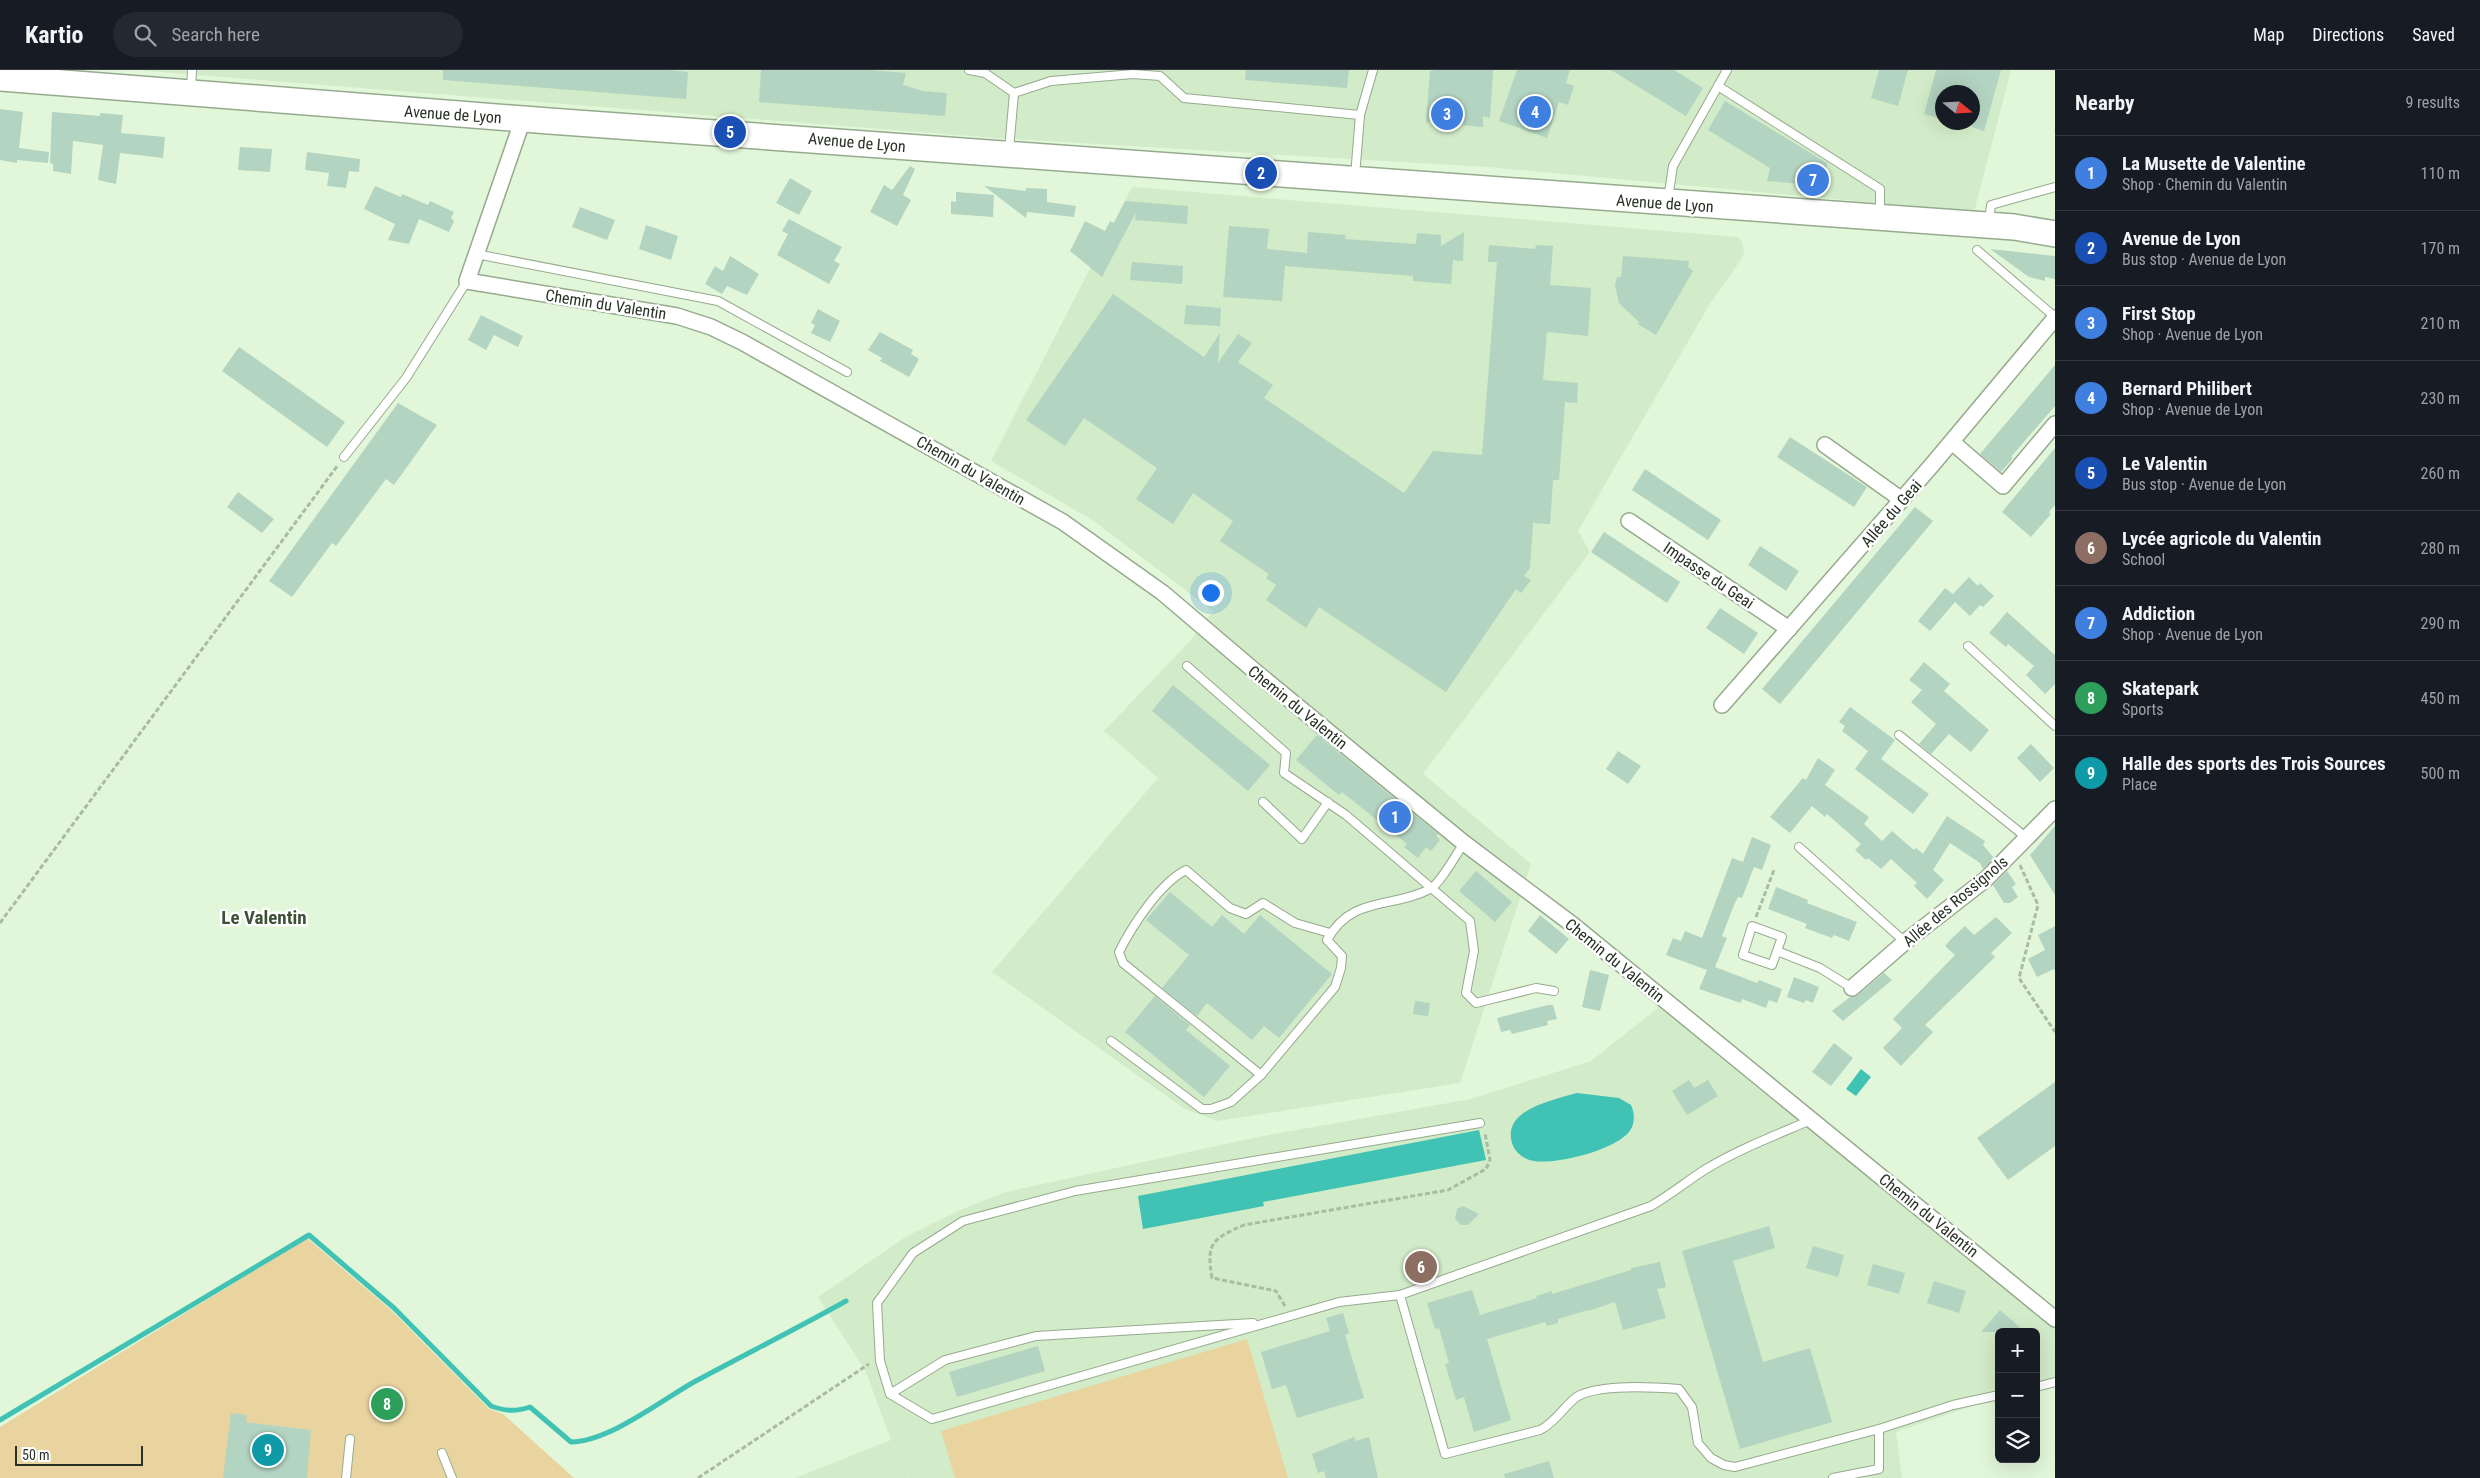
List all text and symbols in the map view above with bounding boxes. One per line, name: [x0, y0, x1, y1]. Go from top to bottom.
search box: [113, 12, 463, 57]
text: Kartio: [25, 21, 83, 49]
icon: search: [131, 21, 159, 49]
text: Search here: [171, 23, 260, 46]
text: Map: [2253, 24, 2284, 45]
text: Directions: [2312, 24, 2384, 45]
text: Saved: [2412, 24, 2455, 45]
north arrow: [1935, 85, 1980, 130]
text: Nearby: [2075, 91, 2134, 115]
pin: 4: [1519, 93, 1551, 131]
text: 9 results: [2405, 93, 2460, 112]
pin: 3: [1431, 95, 1463, 133]
street label: Avenue de Lyon: [404, 102, 502, 127]
pin: 5: [714, 113, 746, 151]
street label: Avenue de Lyon: [807, 129, 906, 156]
text: La Musette de Valentine: [2122, 152, 2306, 175]
pin: 2: [1245, 154, 1277, 192]
pin: 7: [1797, 161, 1829, 199]
text: 1: [2087, 164, 2095, 183]
text: 110 m: [2421, 164, 2460, 183]
text: Shop · Chemin du Valentin: [2122, 175, 2287, 194]
street label: Avenue de Lyon: [1616, 191, 1714, 216]
text: Avenue de Lyon: [2122, 227, 2241, 250]
text: 2: [2087, 239, 2095, 258]
text: 170 m: [2421, 239, 2460, 258]
text: Bus stop · Avenue de Lyon: [2122, 250, 2286, 269]
street label: Chemin du Valentin: [544, 286, 668, 323]
text: First Stop: [2122, 302, 2196, 325]
text: 3: [2087, 314, 2095, 333]
text: 210 m: [2421, 314, 2460, 333]
text: Shop · Avenue de Lyon: [2122, 325, 2263, 344]
text: Bernard Philibert: [2122, 377, 2252, 400]
text: 4: [2087, 389, 2095, 408]
text: 230 m: [2421, 389, 2460, 408]
text: Shop · Avenue de Lyon: [2122, 400, 2263, 419]
street label: Chemin du Valentin: [913, 432, 1028, 509]
text: Le Valentin: [2122, 452, 2207, 475]
text: 5: [2087, 464, 2095, 483]
text: 260 m: [2421, 464, 2460, 483]
text: Bus stop · Avenue de Lyon: [2122, 475, 2286, 494]
street label: Allée du Geai: [1857, 476, 1926, 551]
text: Lycée agricole du Valentin: [2122, 527, 2321, 550]
street label: Impasse du Geai: [1660, 538, 1758, 613]
text: 6: [2087, 539, 2095, 558]
text: 280 m: [2421, 539, 2460, 558]
text: School: [2122, 550, 2165, 569]
your location: [1198, 580, 1224, 606]
text: Addiction: [2122, 602, 2195, 625]
text: 7: [2087, 614, 2095, 633]
text: 290 m: [2421, 614, 2460, 633]
text: Shop · Avenue de Lyon: [2122, 625, 2263, 644]
street label: Chemin du Valentin: [1244, 662, 1351, 753]
text: Skatepark: [2122, 677, 2199, 700]
text: 8: [2087, 689, 2095, 708]
text: 450 m: [2421, 689, 2460, 708]
text: Sports: [2122, 700, 2164, 719]
text: Halle des sports des Trois Sources: [2122, 752, 2386, 775]
text: 9: [2087, 764, 2095, 783]
text: 500 m: [2421, 764, 2460, 783]
text: Place: [2122, 775, 2157, 794]
pin: 1: [1379, 798, 1411, 836]
street label: Allée des Rossignols: [1899, 852, 2012, 951]
district label: Le Valentin: [221, 906, 307, 929]
street label: Chemin du Valentin: [1561, 915, 1668, 1006]
street label: Chemin du Valentin: [1875, 1170, 1982, 1261]
pin: 6: [1405, 1248, 1437, 1286]
map controls: [1995, 1328, 2040, 1463]
button: +: [1995, 1328, 2040, 1373]
button: −: [1995, 1373, 2040, 1418]
pin: 8: [371, 1385, 403, 1423]
button: layers: [1995, 1418, 2040, 1463]
pin: 9: [252, 1431, 284, 1469]
scale bar: [15, 1443, 142, 1466]
text: 50 m: [22, 1447, 50, 1463]

